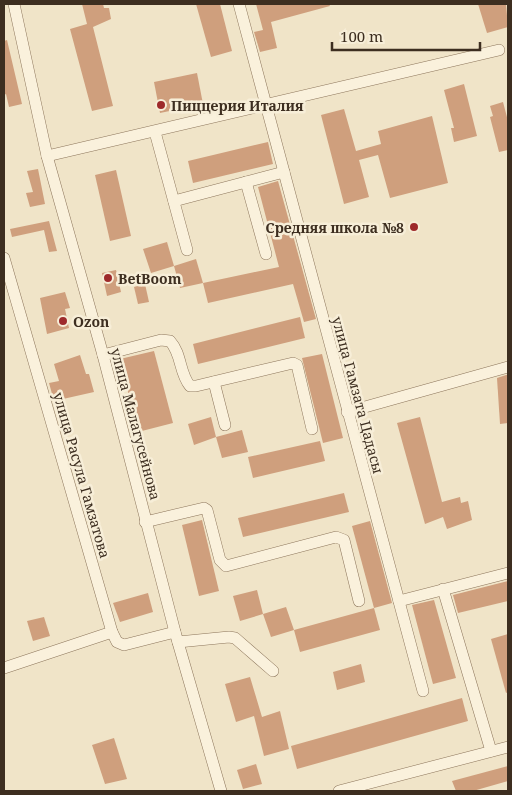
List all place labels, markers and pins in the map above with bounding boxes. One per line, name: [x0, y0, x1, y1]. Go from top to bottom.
place label: Пиццерия Италия: [171, 96, 304, 115]
marker: Пиццерия Италия: [155, 99, 167, 111]
place label: Средняя школа №8: [266, 218, 404, 237]
marker: Средняя школа №8: [408, 221, 420, 233]
place label: BetBoom: [118, 269, 182, 288]
marker: BetBoom: [102, 272, 114, 284]
place label: Ozon: [73, 312, 109, 331]
marker: Ozon: [57, 315, 69, 327]

